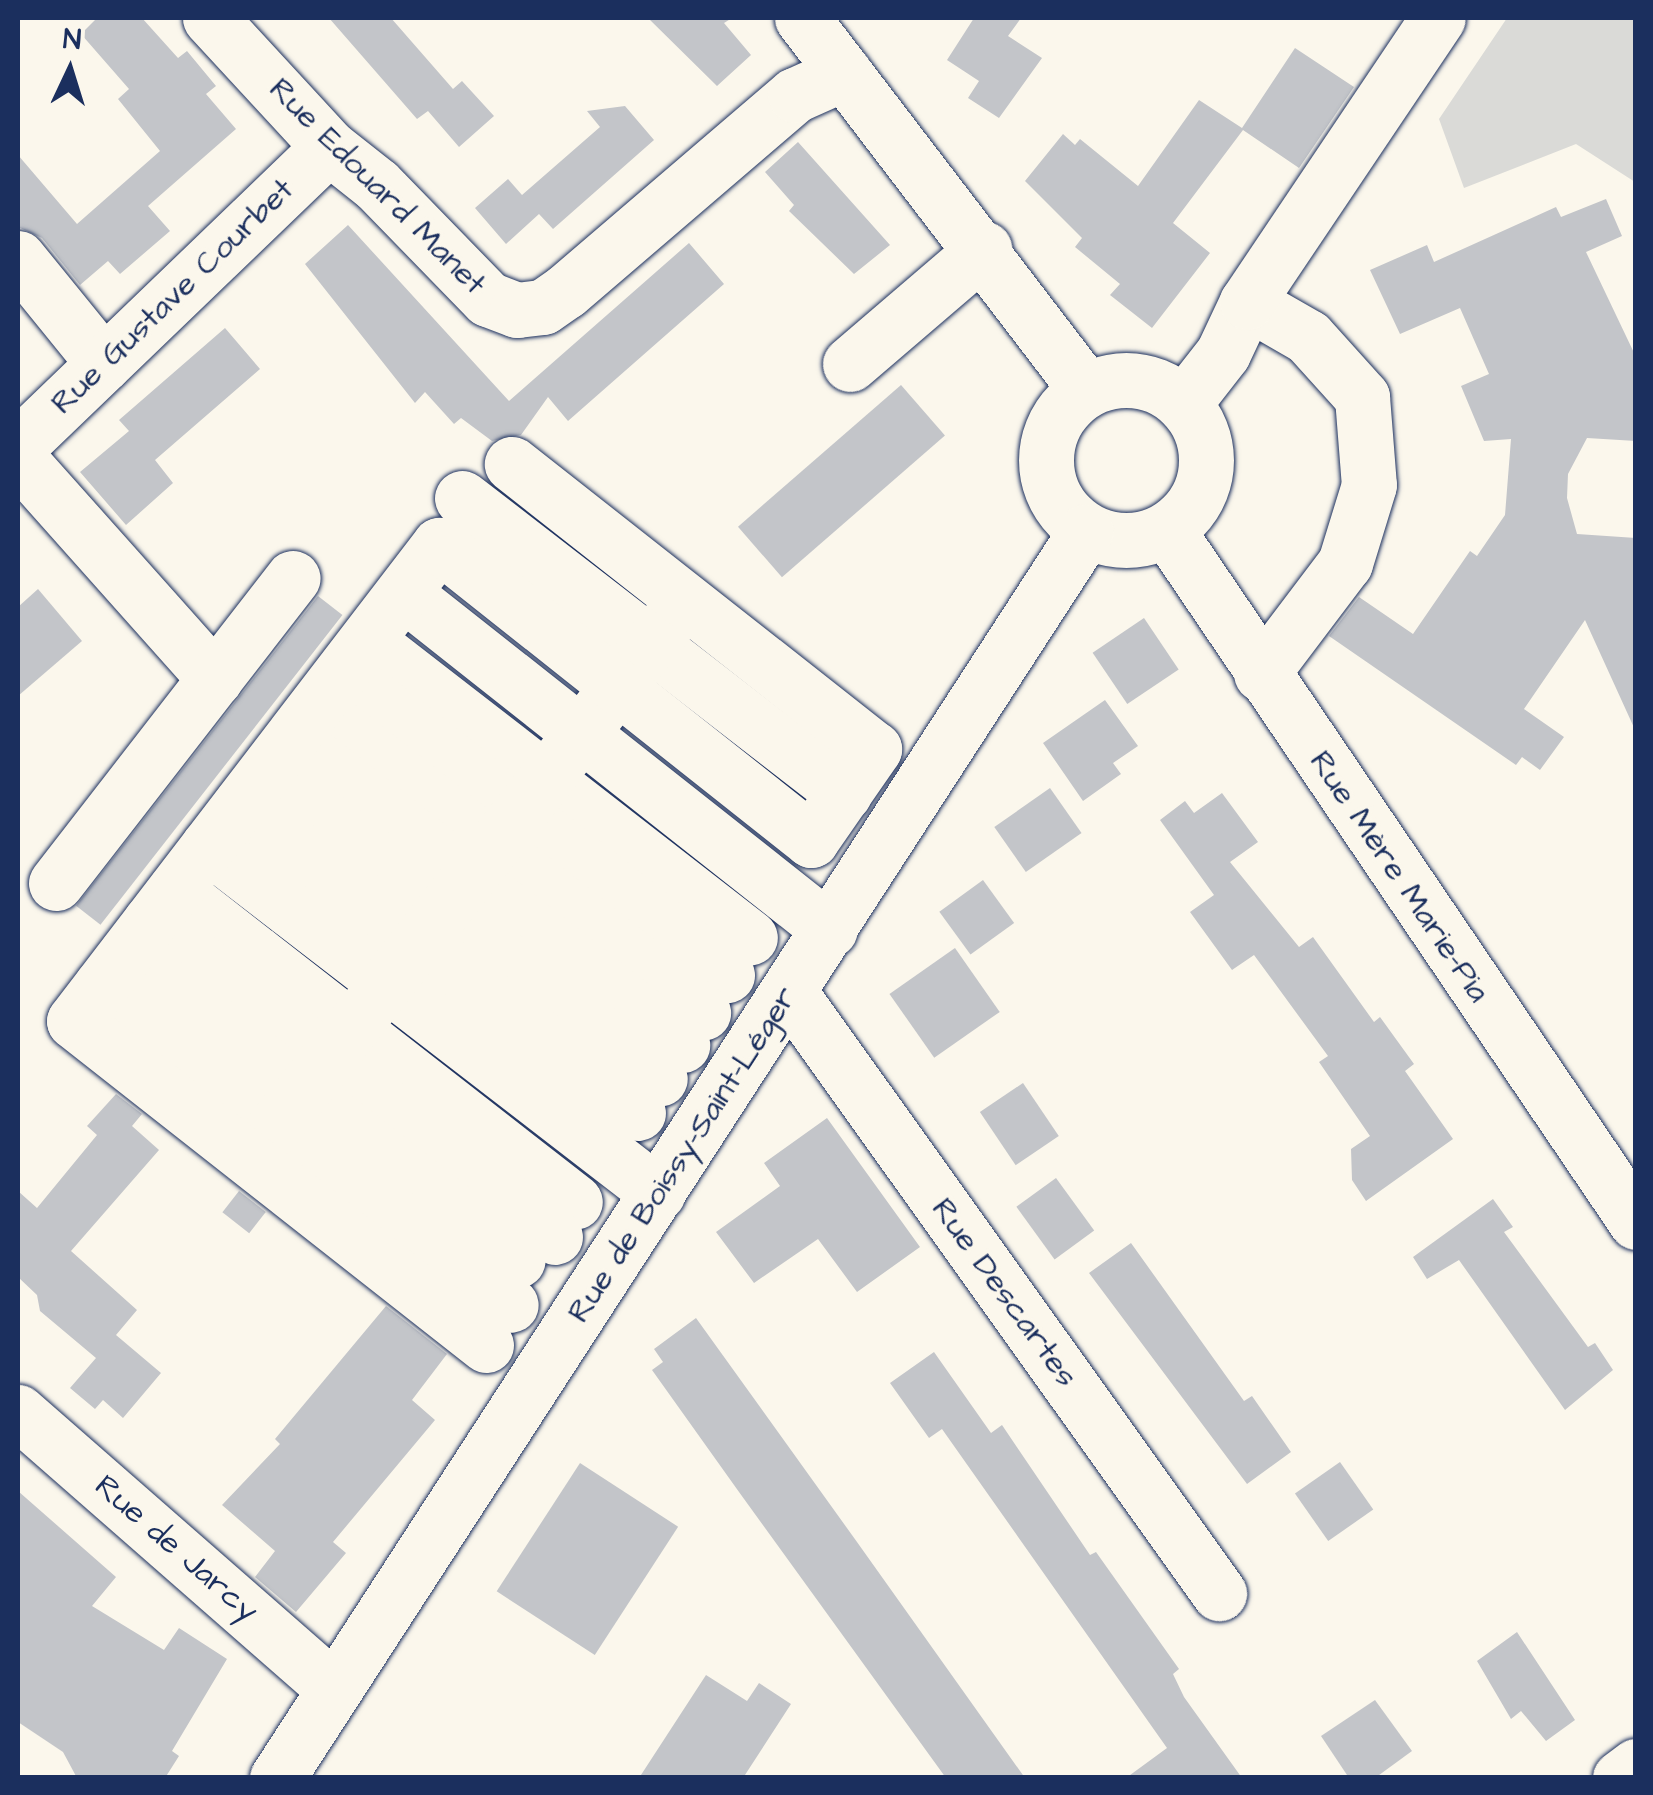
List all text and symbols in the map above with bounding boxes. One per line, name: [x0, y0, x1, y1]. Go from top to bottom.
north arrow: [20, 20, 120, 120]
text: N: [62, 20, 82, 60]
street label: Rue Edouard Manet: [261, 71, 493, 303]
street label: Rue Gustave Courbet: [44, 171, 302, 423]
street label: Rue Mère Marie-Pia: [1301, 744, 1497, 1010]
street label: Rue de Boissy-Saint-Léger: [560, 980, 806, 1330]
street label: Rue Descartes: [923, 1191, 1085, 1395]
street label: Rue de Jarcy: [86, 1467, 266, 1631]

